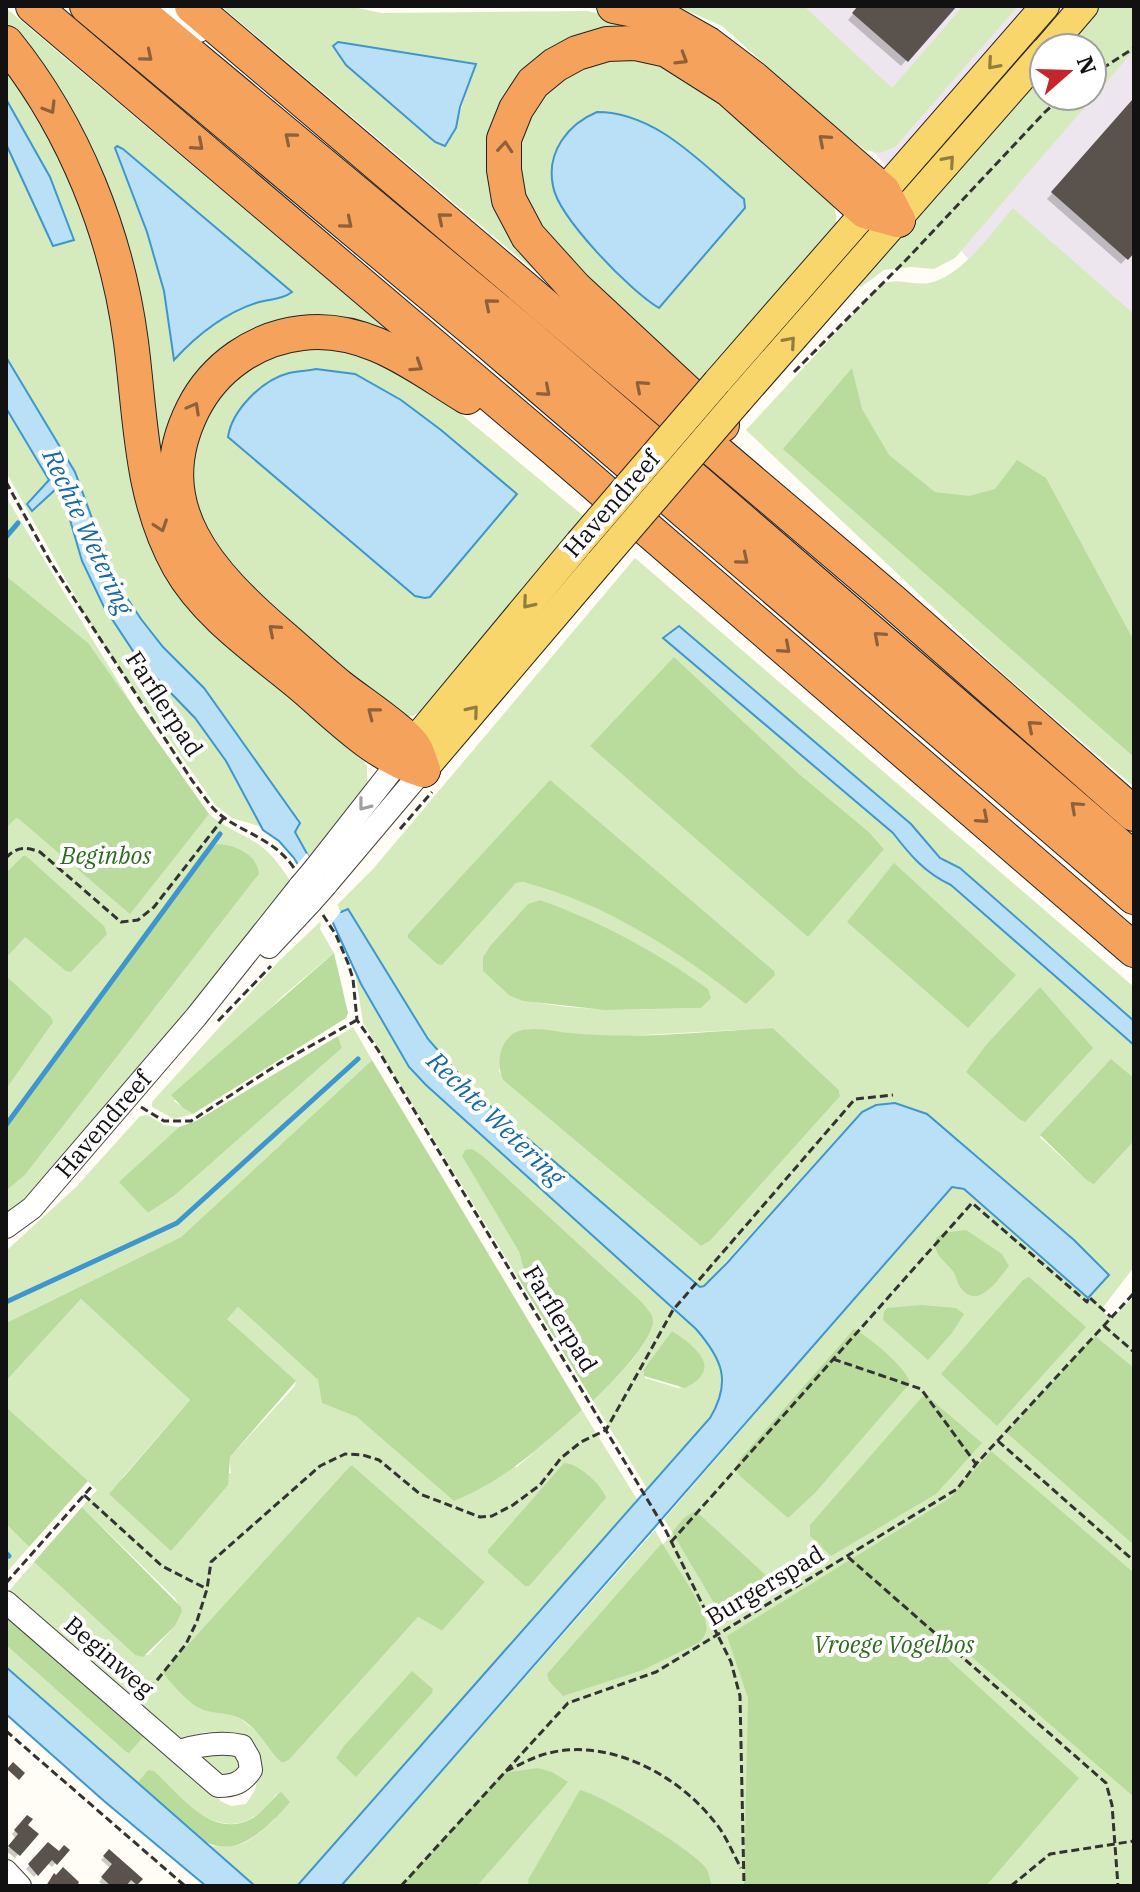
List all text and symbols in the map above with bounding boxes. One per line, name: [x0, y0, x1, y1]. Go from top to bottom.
north arrow: [1028, 32, 1108, 112]
one-way arrow: [138, 46, 152, 61]
one-way arrow: [673, 49, 688, 65]
text: N: [1071, 52, 1104, 78]
one-way arrow: [988, 55, 1003, 70]
one-way arrow: [40, 99, 55, 114]
one-way arrow: [285, 133, 300, 148]
one-way arrow: [188, 135, 203, 149]
one-way arrow: [819, 135, 834, 150]
one-way arrow: [496, 140, 513, 153]
one-way arrow: [939, 156, 954, 171]
one-way arrow: [337, 213, 352, 228]
one-way arrow: [438, 213, 452, 228]
one-way arrow: [485, 299, 499, 314]
one-way arrow: [780, 336, 794, 351]
one-way arrow: [408, 356, 423, 371]
one-way arrow: [536, 381, 550, 396]
one-way arrow: [636, 381, 650, 396]
one-way arrow: [184, 402, 200, 417]
water label: Rechte Wetering: [35, 442, 143, 621]
street label: Havendreef: [556, 442, 668, 564]
one-way arrow: [151, 518, 167, 532]
one-way arrow: [734, 549, 748, 564]
one-way arrow: [524, 594, 538, 609]
one-way arrow: [269, 625, 284, 640]
one-way arrow: [874, 632, 888, 647]
one-way arrow: [776, 638, 791, 653]
street label: Farflerpad: [119, 645, 211, 762]
one-way arrow: [463, 705, 478, 720]
one-way arrow: [367, 708, 382, 722]
one-way arrow: [1028, 721, 1043, 735]
one-way arrow: [359, 796, 374, 810]
one-way arrow: [1070, 802, 1085, 817]
one-way arrow: [973, 808, 988, 823]
park label: Beginbos: [60, 839, 152, 871]
water label: Rechte Wetering: [420, 1043, 574, 1193]
street label: Havendreef: [48, 1062, 159, 1184]
street label: Farflerpad: [516, 1259, 605, 1378]
street label: Burgerspad: [700, 1537, 829, 1633]
street label: Beginweg: [58, 1608, 161, 1704]
park label: Vroege Vogelbos: [814, 1628, 975, 1660]

